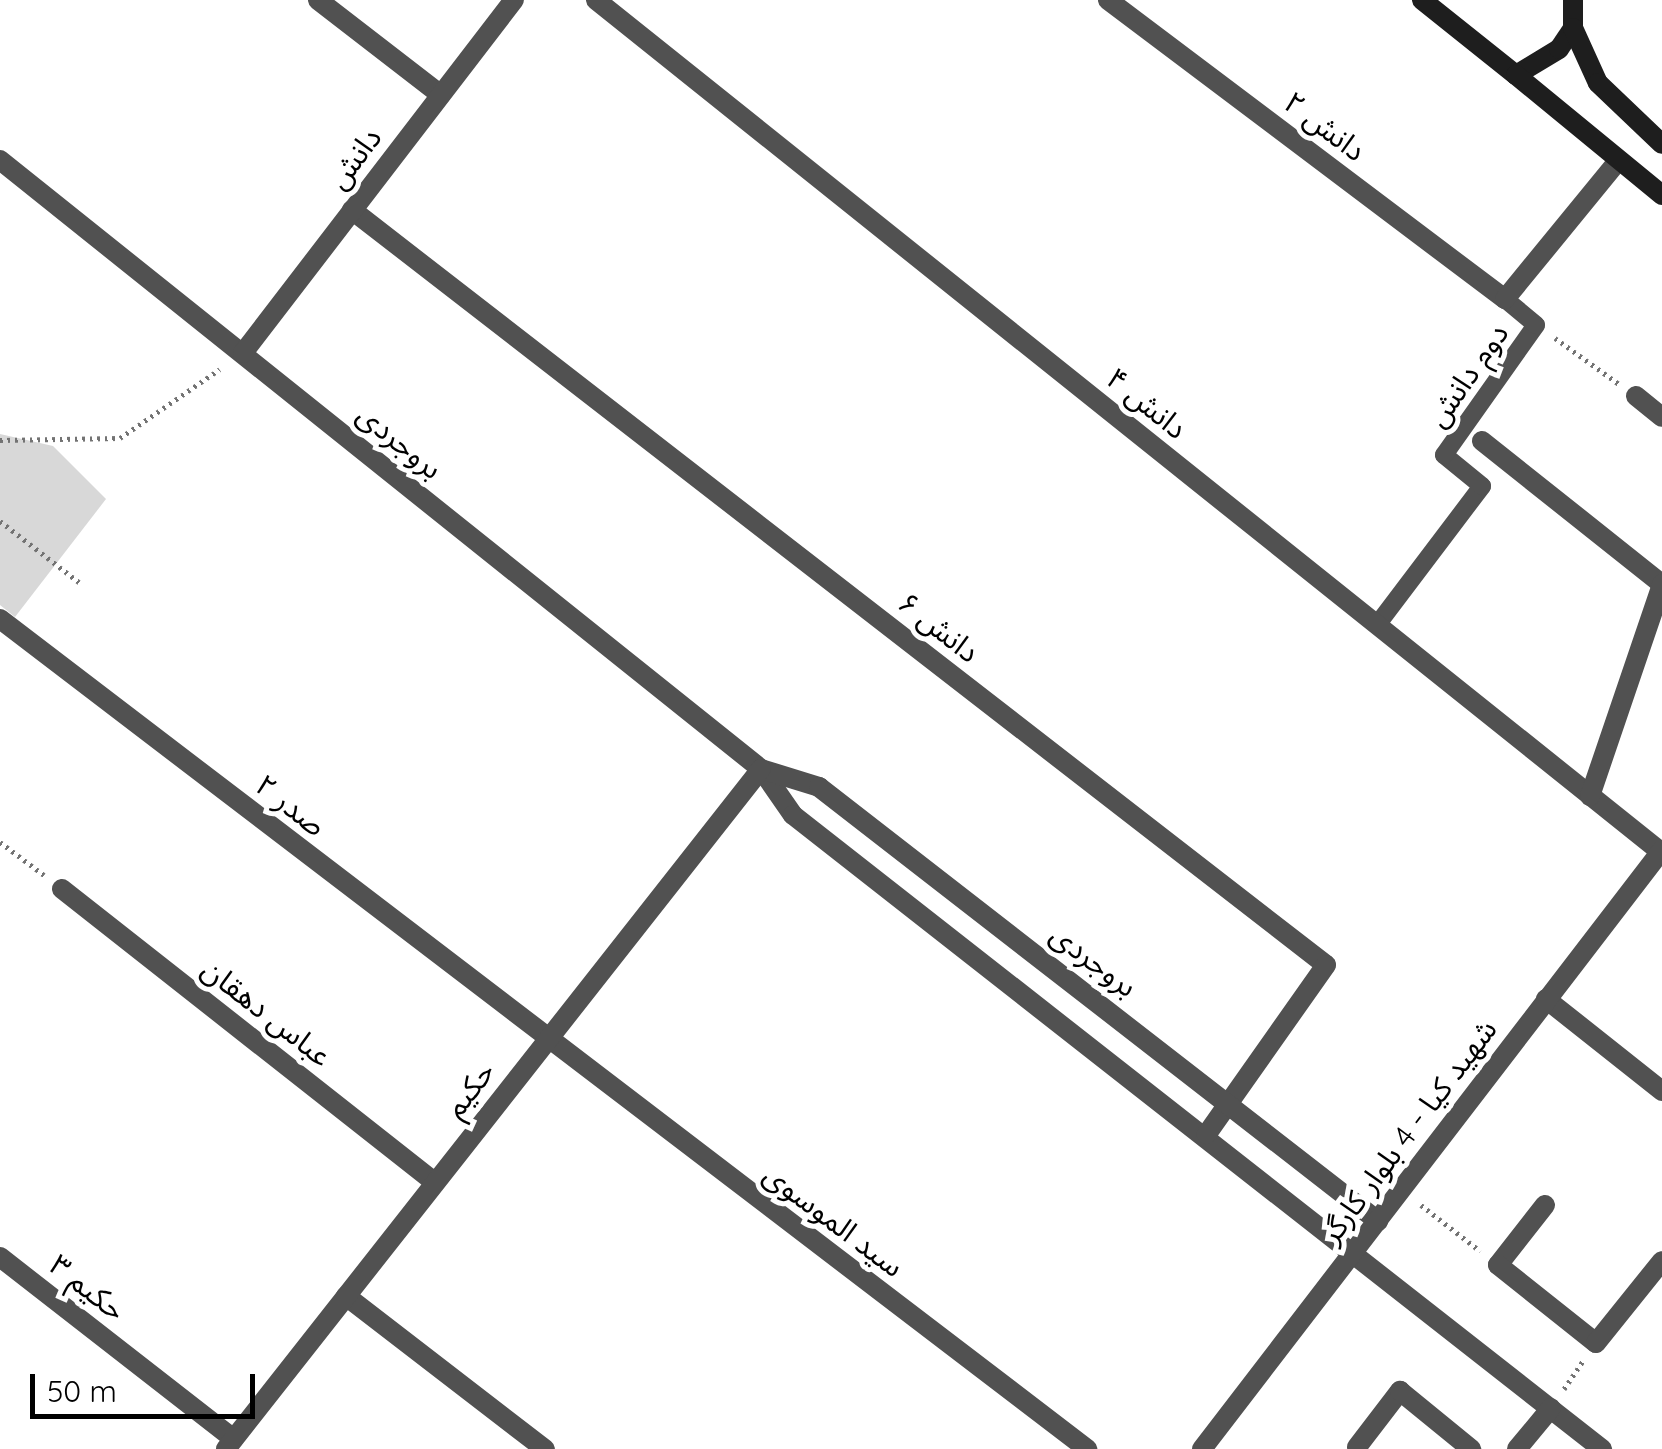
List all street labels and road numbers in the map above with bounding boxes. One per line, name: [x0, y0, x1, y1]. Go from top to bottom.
street label: دانش ۲: [1277, 84, 1373, 168]
street label: دانش: [319, 120, 389, 196]
street label: دوم دانش: [1418, 316, 1516, 434]
street label: دانش ۴: [1100, 360, 1194, 446]
street label: بروجردی: [350, 396, 450, 486]
street label: دانش ۶: [891, 584, 987, 670]
street label: صدر ۲: [249, 766, 333, 844]
street label: بروجردی: [1044, 916, 1144, 1004]
street label: عباس دهقان: [195, 950, 339, 1074]
street label: شهید کیا - 4 بلوار کارگر: [1312, 1012, 1504, 1250]
street label: حکیم: [436, 1054, 502, 1124]
street label: سید الموسوی: [757, 1156, 911, 1284]
street label: حکیم ۳: [43, 1246, 133, 1328]

